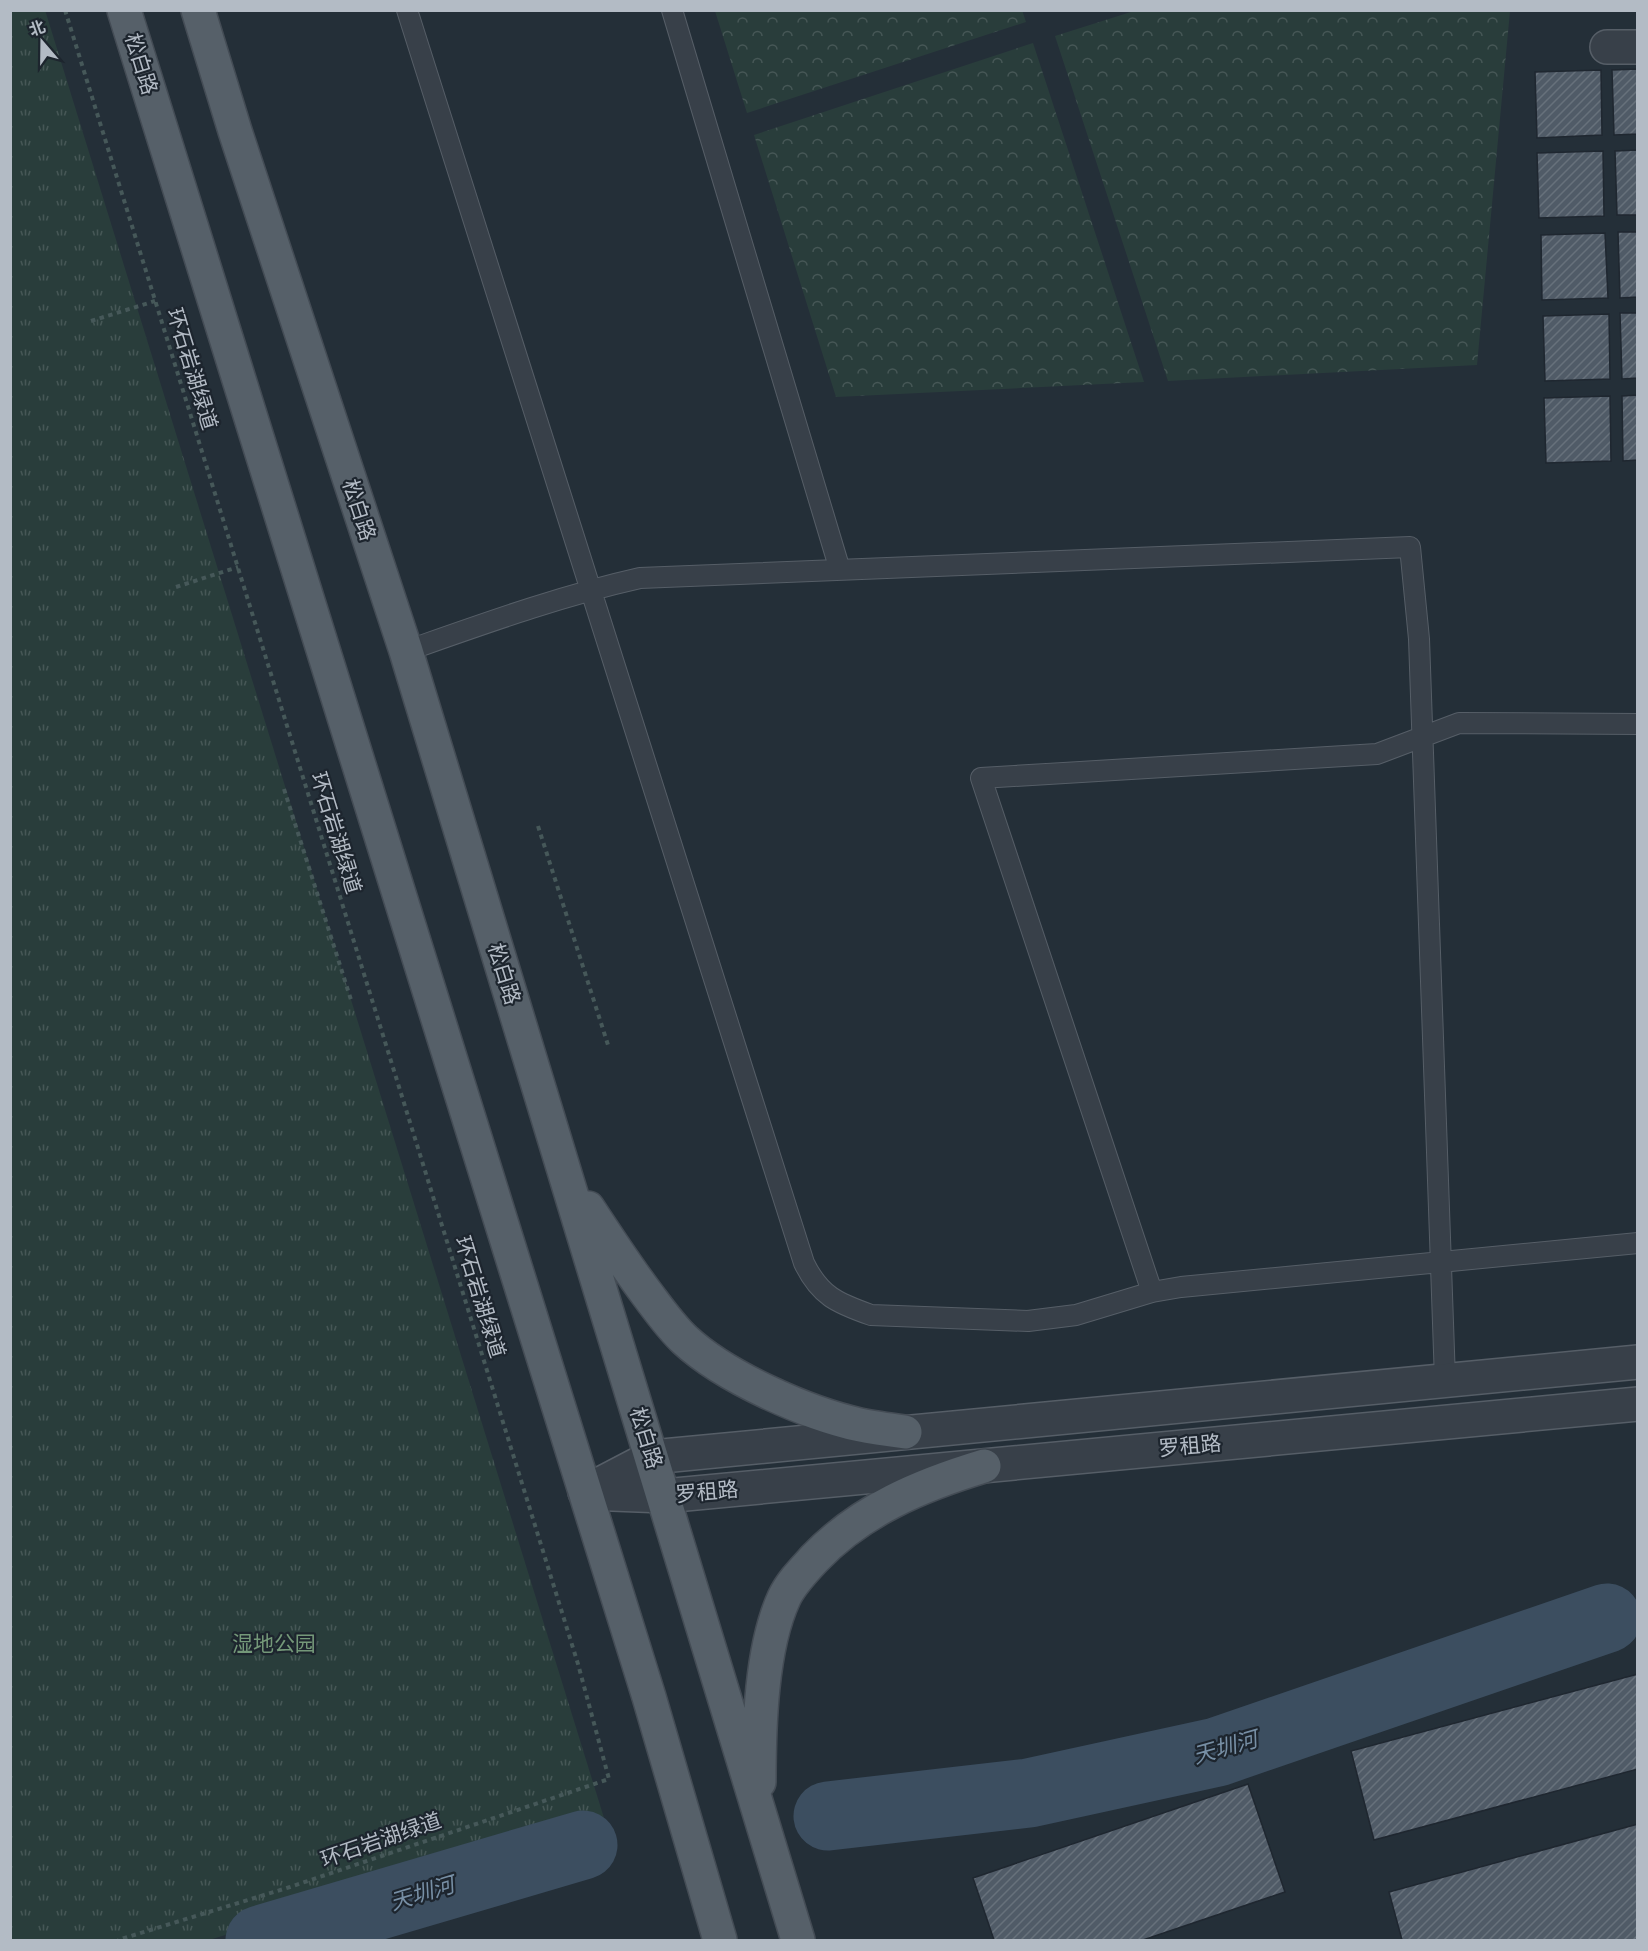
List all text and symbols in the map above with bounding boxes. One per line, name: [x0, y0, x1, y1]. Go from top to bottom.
north arrow: [12, 12, 72, 72]
text: 北: [26, 17, 48, 40]
street label: 松白路: [120, 30, 163, 98]
street label: 环石岩湖绿道: [162, 305, 223, 433]
street label: 松白路: [338, 476, 381, 544]
street label: 环石岩湖绿道: [306, 769, 367, 897]
street label: 松白路: [483, 940, 526, 1008]
street label: 环石岩湖绿道: [450, 1233, 511, 1361]
street label: 松白路: [625, 1404, 668, 1472]
street label: 罗租路: [1157, 1430, 1222, 1461]
street label: 罗租路: [674, 1476, 739, 1507]
park label: 湿地公园: [232, 1631, 316, 1656]
water label: 天圳河: [1190, 1724, 1264, 1770]
street label: 环石岩湖绿道: [317, 1807, 444, 1872]
water label: 天圳河: [387, 1870, 461, 1916]

